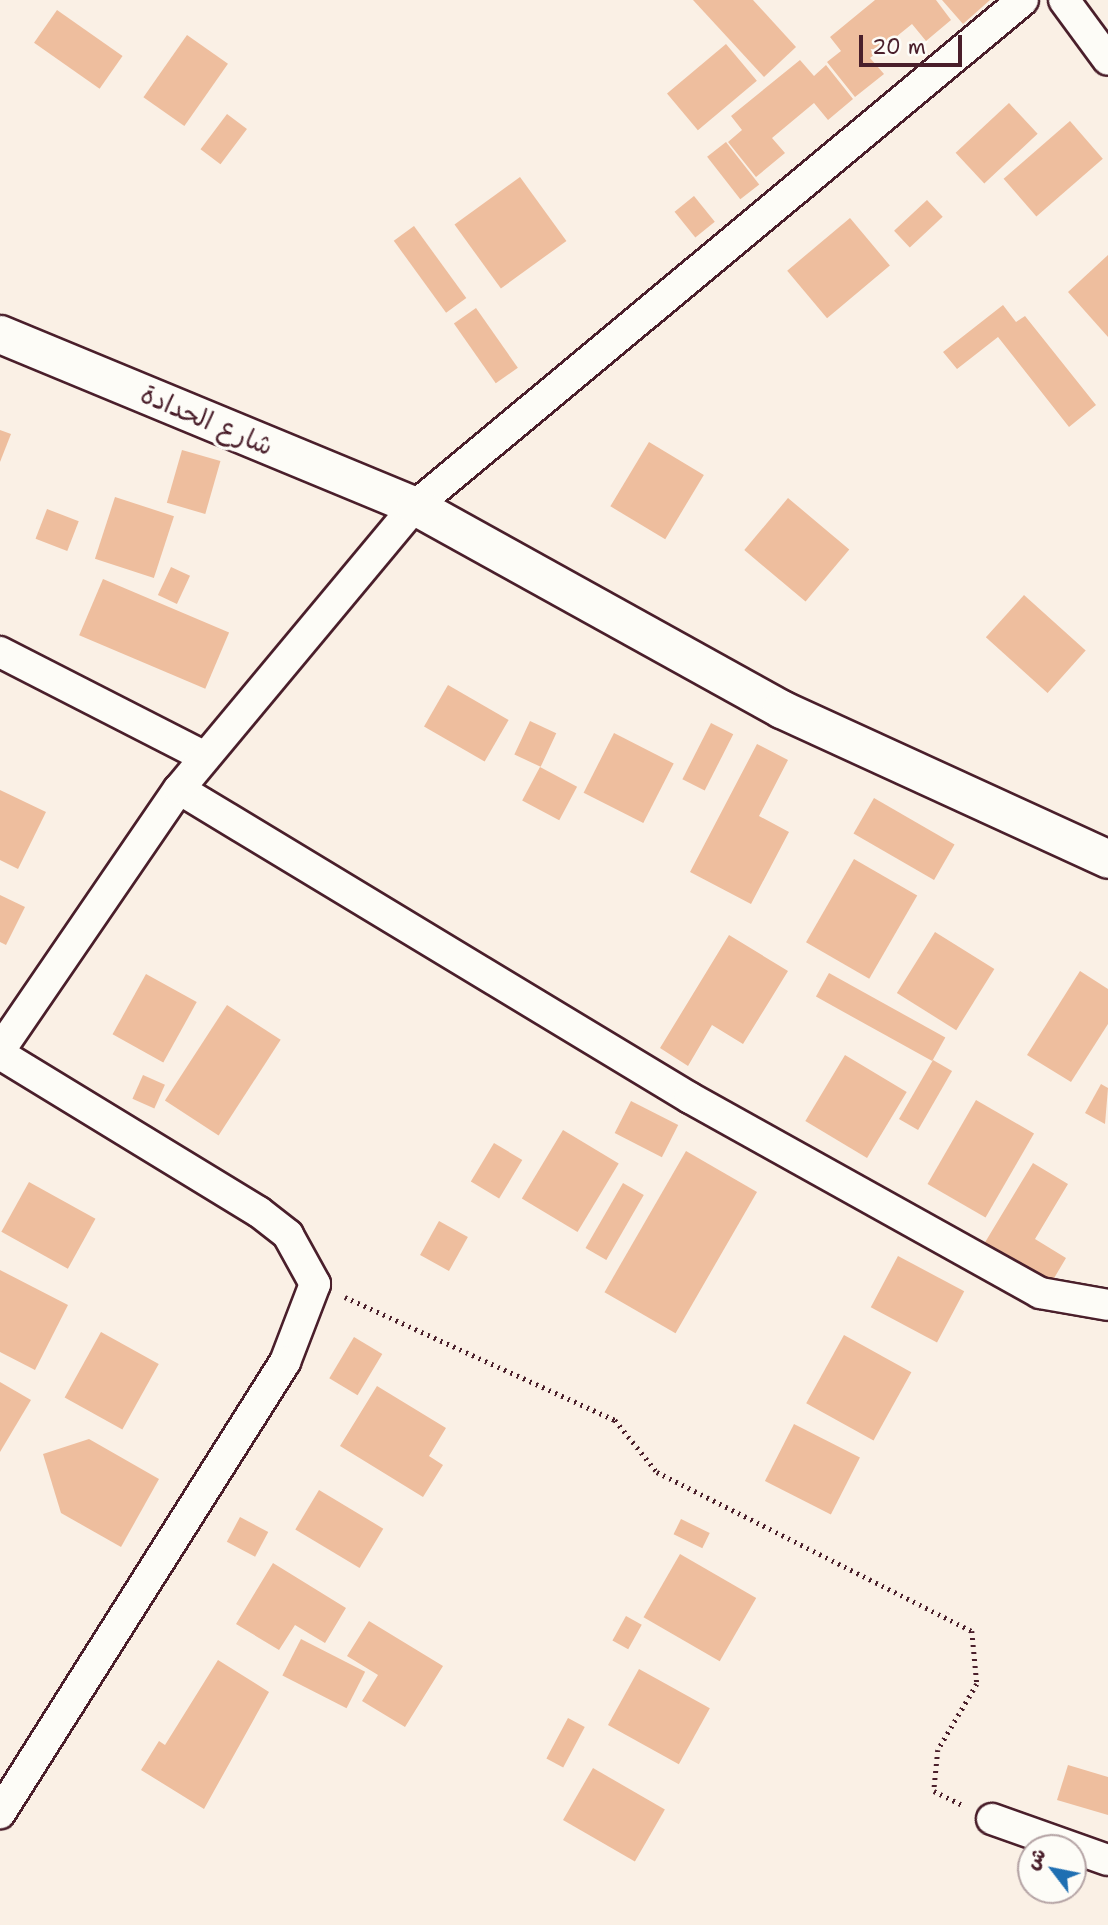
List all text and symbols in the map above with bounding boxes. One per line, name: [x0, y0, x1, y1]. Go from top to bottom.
scale bar: [863, 21, 966, 65]
text: 20 m: [872, 33, 926, 61]
street label: شارع الحدادة: [136, 378, 278, 462]
north arrow: [1017, 1834, 1087, 1904]
text: ش: [1019, 1843, 1052, 1874]

